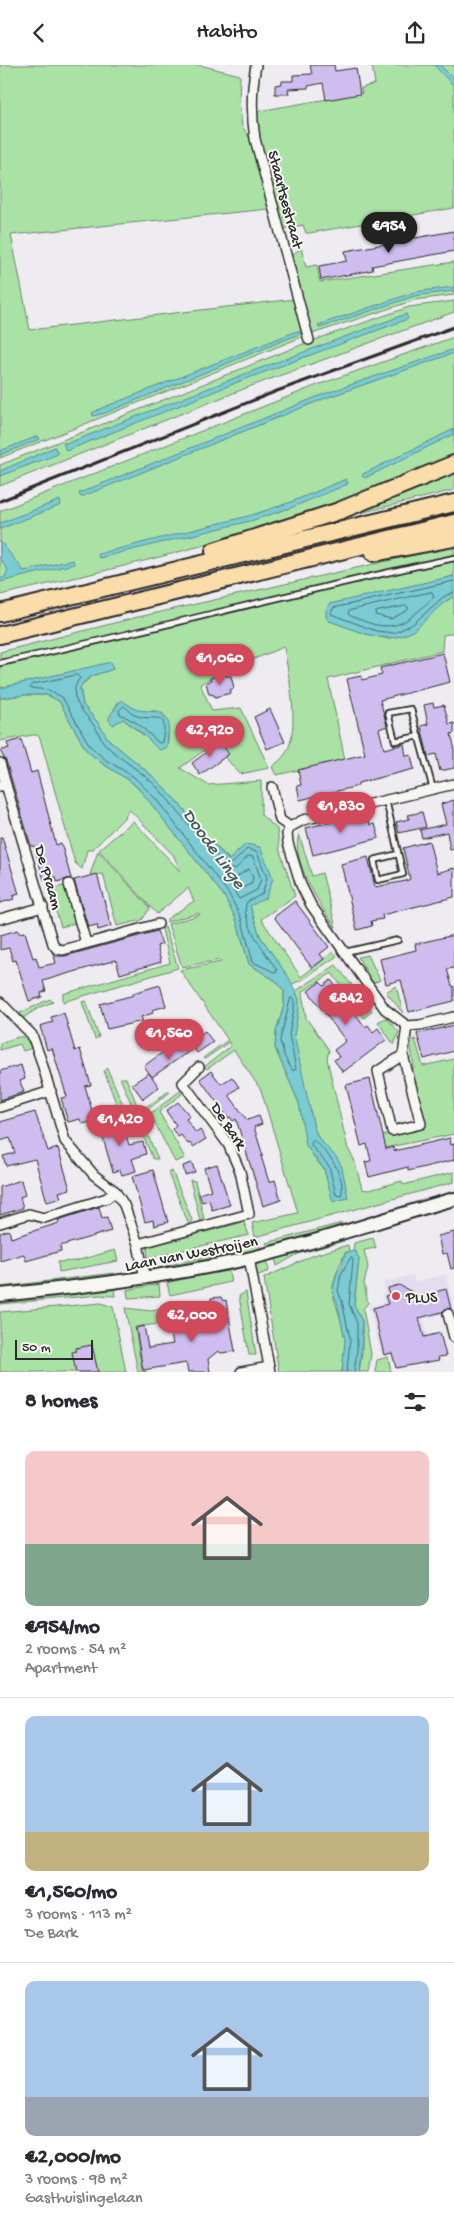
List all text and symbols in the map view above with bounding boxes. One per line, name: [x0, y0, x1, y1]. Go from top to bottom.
icon: back: [25, 19, 53, 47]
icon: share: [401, 19, 429, 47]
text: Habito: [196, 20, 258, 46]
street label: Staartsestraat: [261, 149, 306, 252]
pin: €954: [359, 211, 419, 254]
text: €954: [372, 218, 406, 237]
pin: €1,060: [179, 643, 261, 686]
text: €1,060: [196, 650, 244, 669]
pin: €2,920: [169, 715, 251, 758]
text: €2,920: [186, 722, 234, 741]
pin: €1,830: [300, 791, 382, 834]
text: €1,830: [317, 798, 365, 817]
water label: Doode Linge: [177, 806, 249, 894]
street label: De Praam: [28, 843, 65, 913]
pin: €842: [316, 983, 376, 1026]
text: €842: [329, 990, 363, 1009]
pin: €1,560: [128, 1019, 210, 1061]
text: €1,560: [146, 1025, 192, 1044]
street label: De Bark: [204, 1099, 250, 1156]
pin: €1,420: [79, 1105, 161, 1147]
text: €1,420: [97, 1111, 143, 1130]
street label: Laan van Westroijen: [124, 1233, 260, 1278]
marker: PLUS: [390, 1290, 402, 1302]
place label: PLUS: [405, 1290, 438, 1309]
pin: €2,000: [151, 1301, 233, 1343]
text: €2,000: [167, 1307, 217, 1326]
scale bar: [15, 1337, 92, 1360]
text: 50 m: [22, 1340, 51, 1357]
icon: filters: [401, 1388, 429, 1416]
text: 8 homes: [25, 1390, 97, 1415]
icon: home: [182, 1483, 272, 1573]
text: €954/mo: [25, 1616, 100, 1641]
text: 2 rooms · 54 m²: [25, 1641, 126, 1660]
text: Apartment: [25, 1660, 97, 1679]
icon: home: [182, 1749, 272, 1839]
text: €1,560/mo: [25, 1881, 117, 1906]
text: 3 rooms · 113 m²: [25, 1906, 132, 1925]
text: De Bark: [25, 1925, 77, 1944]
icon: home: [182, 2014, 272, 2104]
text: €2,000/mo: [25, 2146, 121, 2171]
text: 3 rooms · 98 m²: [25, 2171, 127, 2190]
text: Gasthuislingelaan: [25, 2190, 143, 2209]

